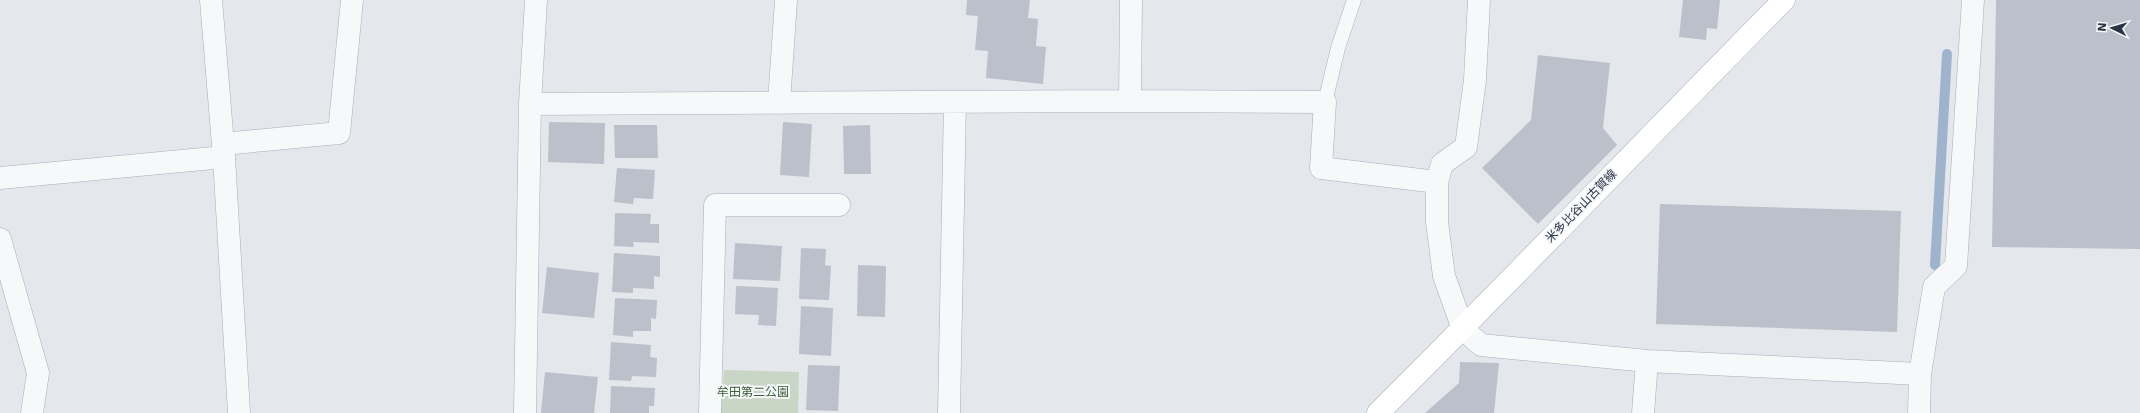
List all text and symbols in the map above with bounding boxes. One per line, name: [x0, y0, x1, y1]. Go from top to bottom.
north arrow: [2092, 8, 2132, 48]
text: N: [2096, 22, 2109, 32]
street label: 米多比谷山古賀線: [1543, 167, 1619, 245]
park label: 牟田第二公園: [717, 385, 789, 399]

